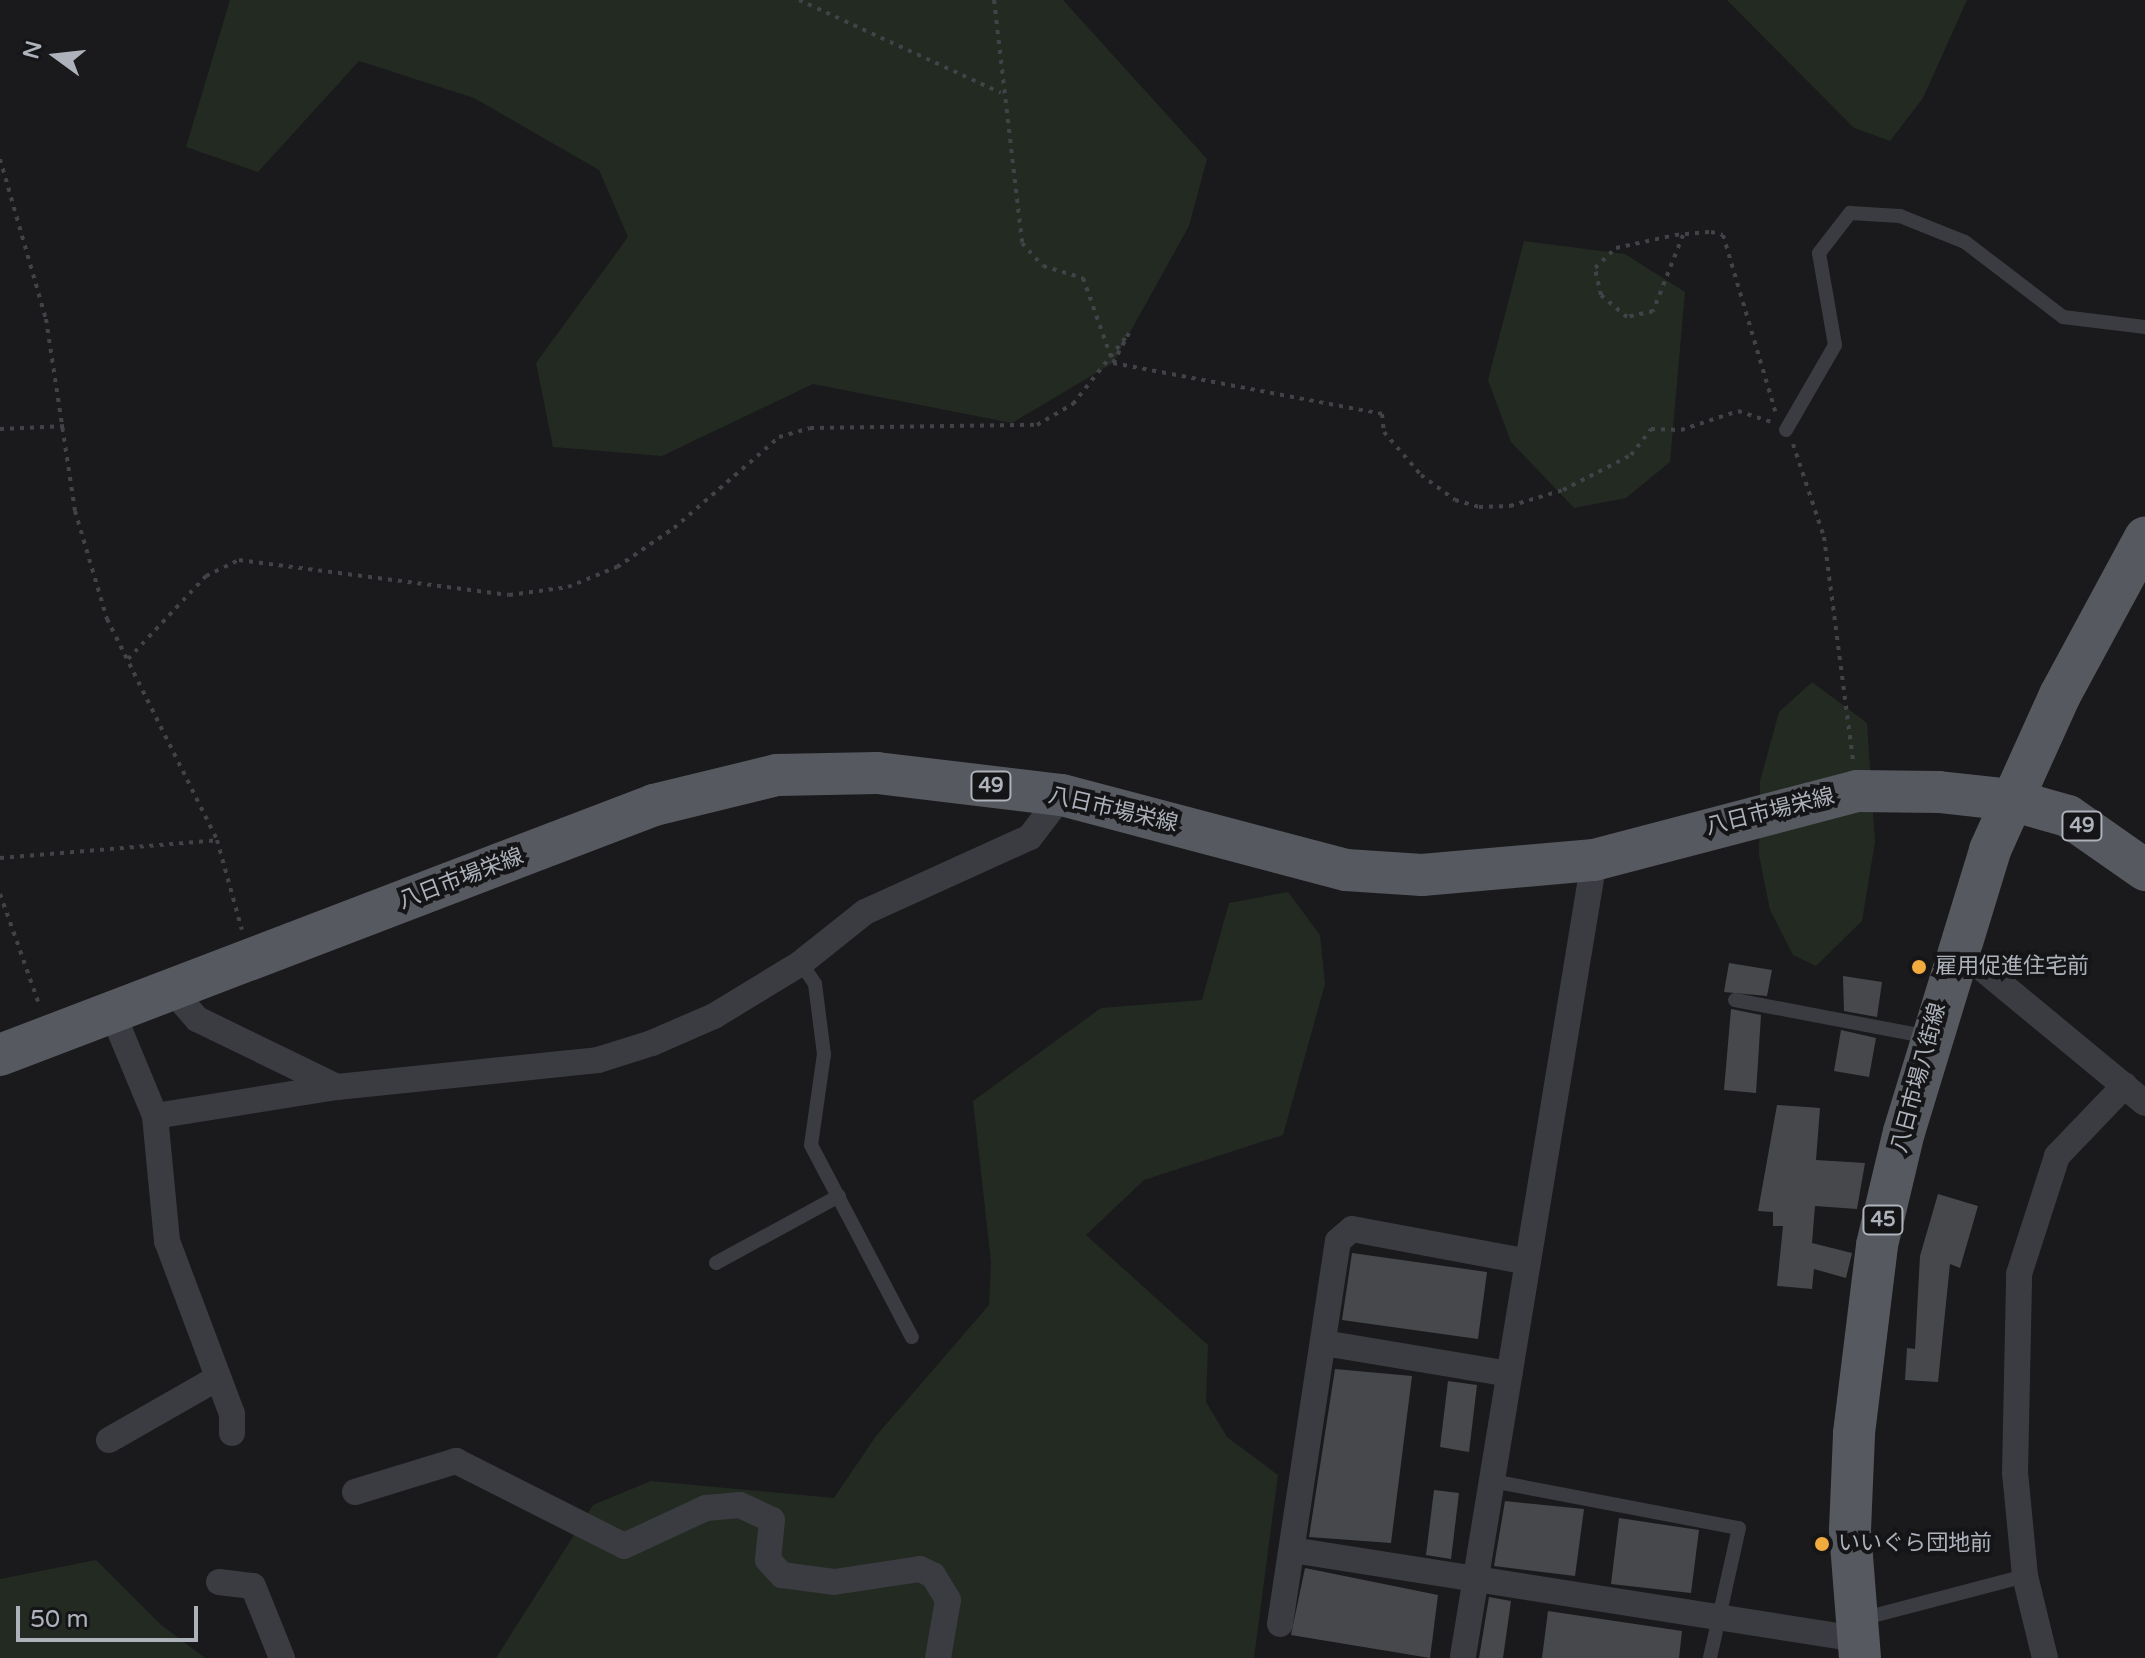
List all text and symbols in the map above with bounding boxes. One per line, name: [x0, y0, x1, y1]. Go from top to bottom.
north arrow: [16, 16, 96, 96]
text: N: [18, 38, 48, 62]
road number: 49: [969, 770, 1013, 802]
street label: 八日市場栄線: [1046, 782, 1180, 838]
street label: 八日市場栄線: [1703, 783, 1837, 841]
road number: 49: [2060, 810, 2104, 842]
street label: 八日市場栄線: [395, 843, 527, 915]
place label: 雇用促進住宅前: [1935, 954, 2089, 980]
marker: 雇用促進住宅前: [1910, 958, 1928, 976]
street label: 八日市場八街線: [1886, 1000, 1952, 1156]
road number: 45: [1861, 1204, 1905, 1236]
place label: いいぐら団地前: [1838, 1531, 1992, 1557]
marker: いいぐら団地前: [1813, 1535, 1831, 1553]
scale bar: [20, 1590, 202, 1640]
text: 50 m: [30, 1605, 88, 1634]

